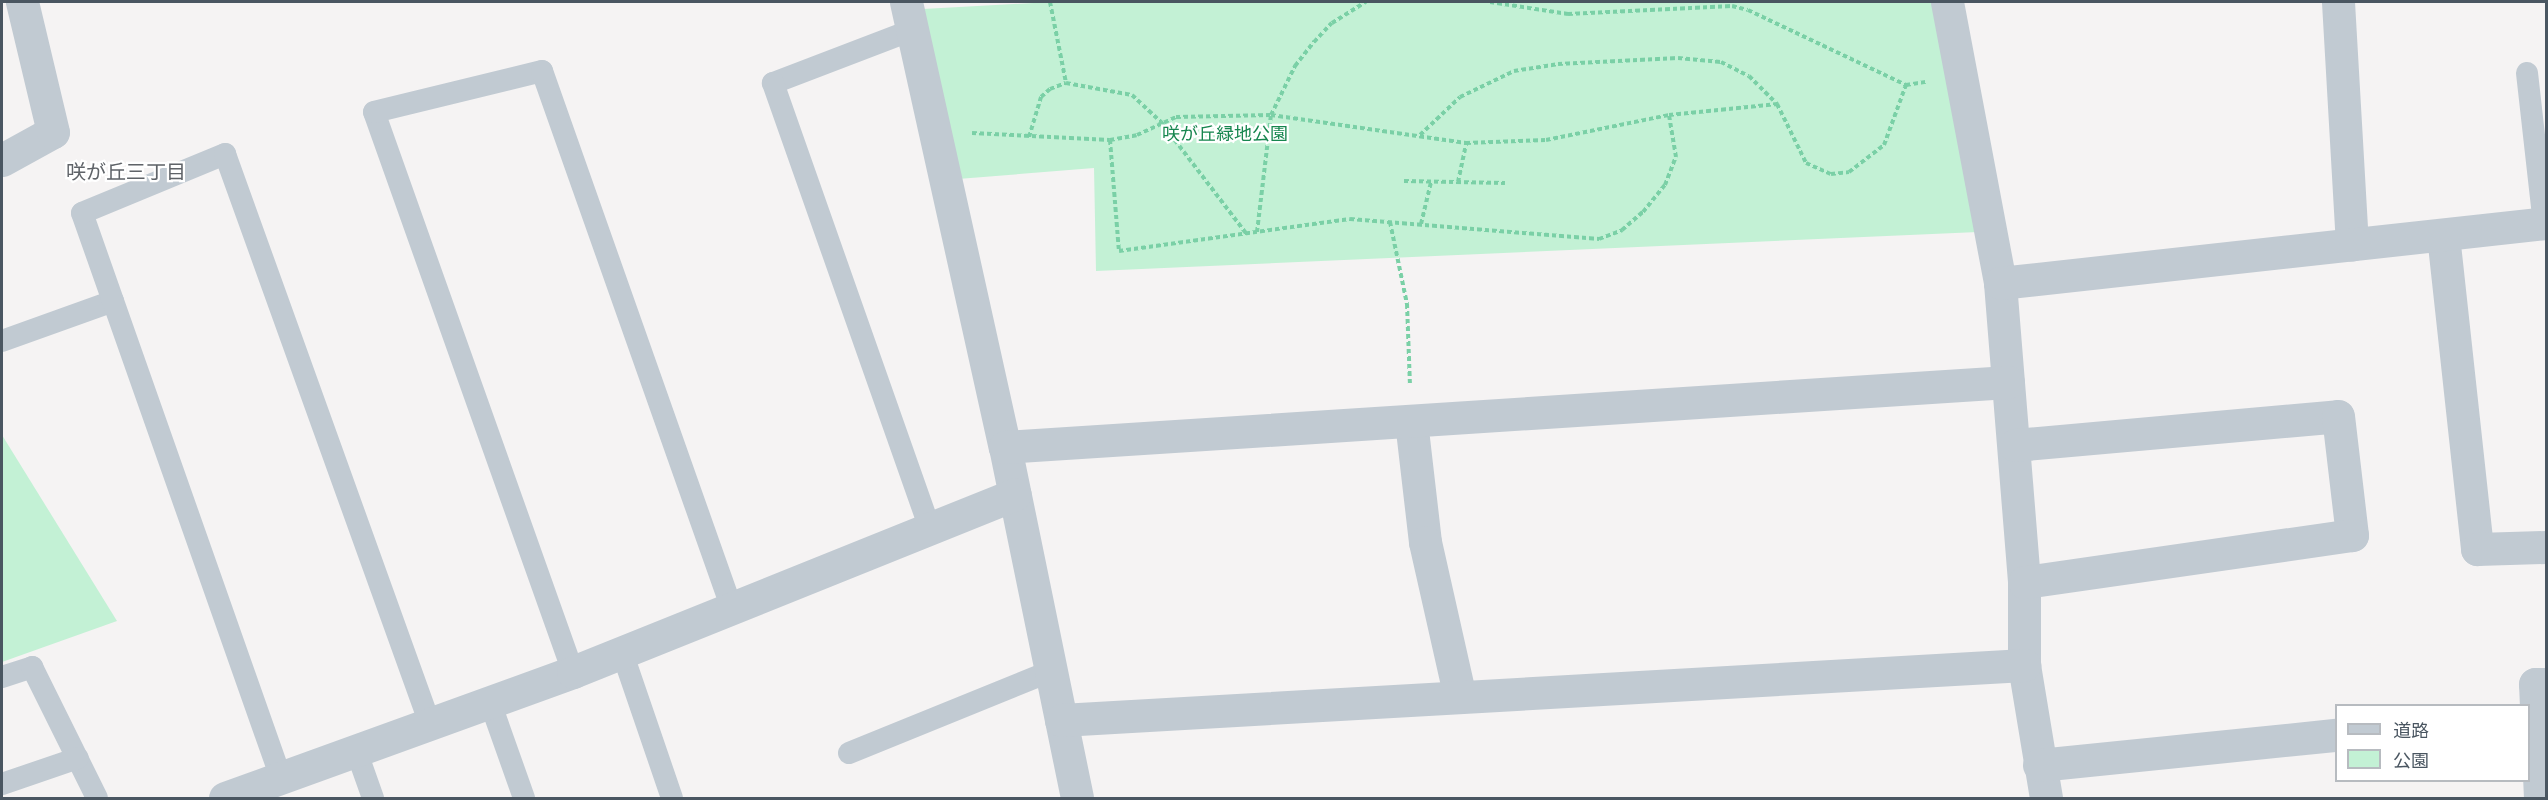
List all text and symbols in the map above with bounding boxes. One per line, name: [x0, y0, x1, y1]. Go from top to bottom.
park label: 咲が丘緑地公園: [1162, 122, 1288, 144]
district label: 咲が丘三丁目: [66, 159, 186, 183]
legend: [2335, 704, 2530, 782]
text: 道路: [2393, 719, 2429, 741]
text: 公園: [2393, 749, 2429, 771]

